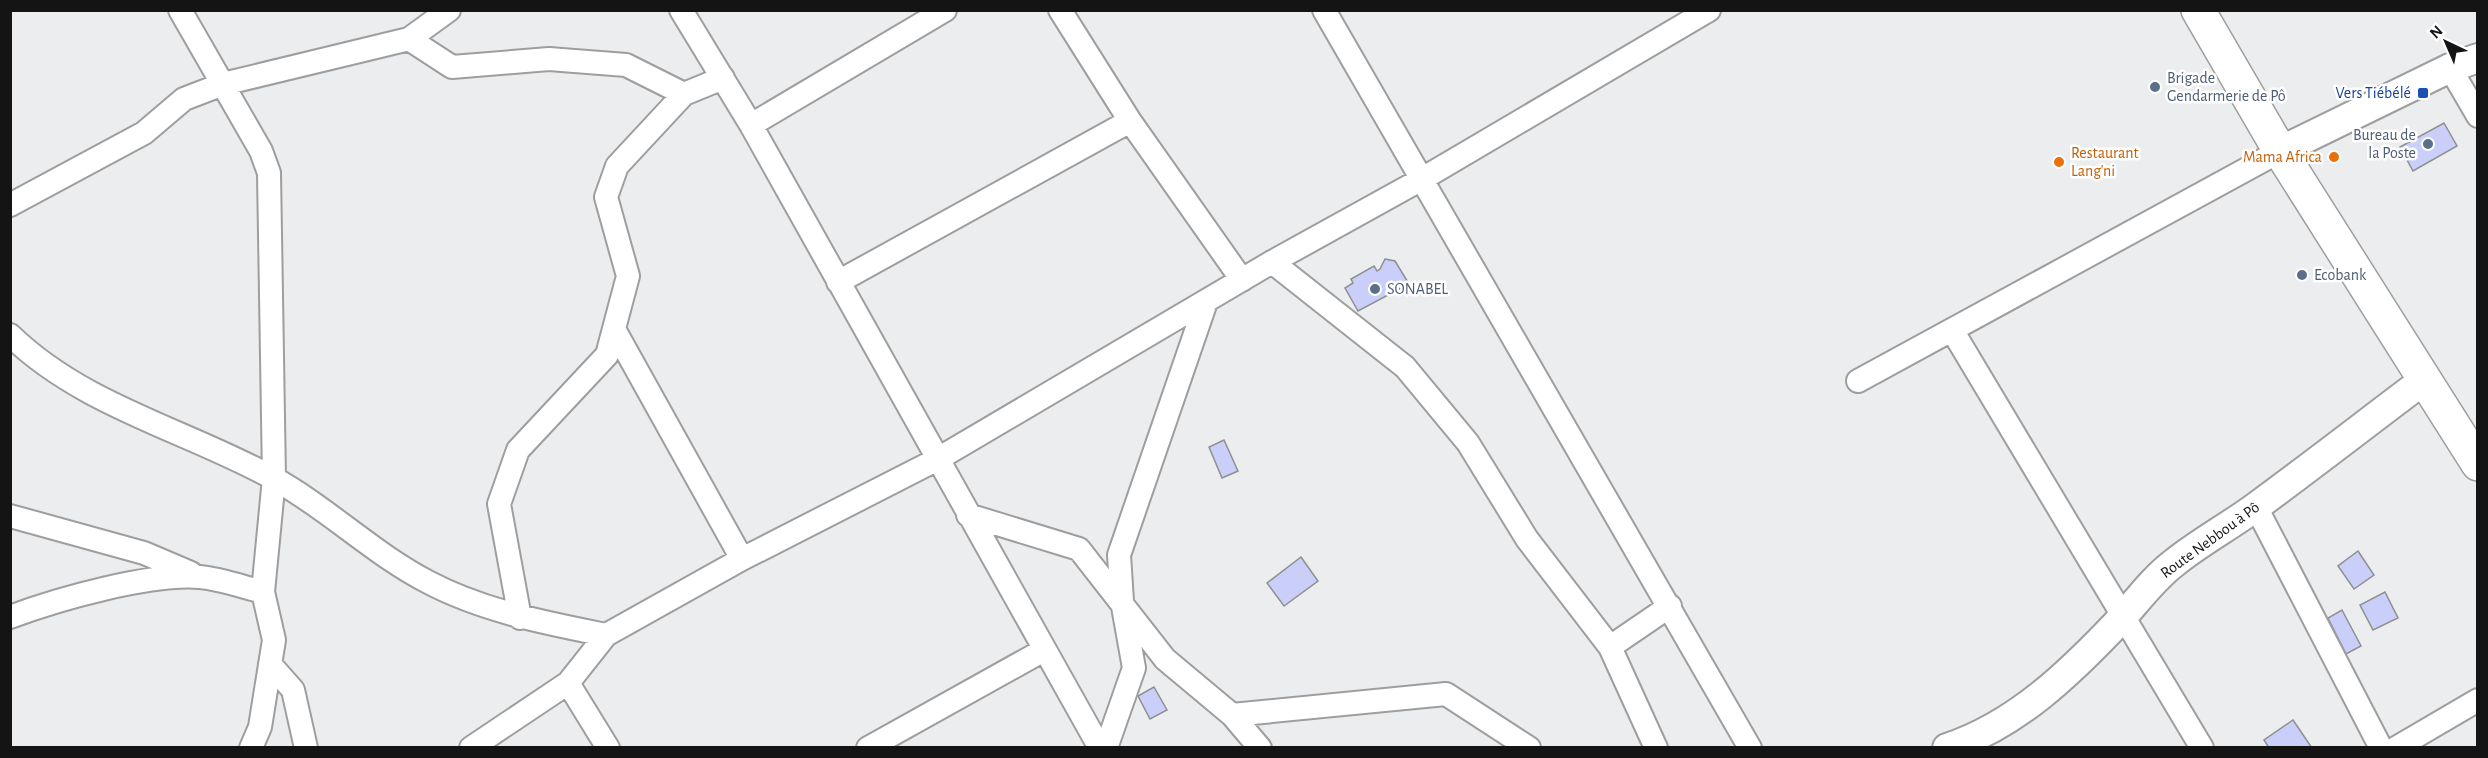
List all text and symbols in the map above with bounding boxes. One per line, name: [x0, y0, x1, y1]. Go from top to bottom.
north arrow: [2416, 12, 2476, 72]
text: N: [2427, 22, 2446, 42]
place label: Brigade Gendarmerie de Pô: [2167, 70, 2286, 104]
marker: Brigade Gendarmerie de Pô: [2148, 80, 2162, 94]
place label: Vers Tiébélé: [2336, 85, 2411, 101]
marker: Vers Tiébélé: [2416, 86, 2430, 100]
place label: Bureau de la Poste: [2353, 127, 2416, 161]
marker: Bureau de la Poste: [2421, 137, 2435, 151]
place label: Restaurant Lang'ni: [2071, 145, 2139, 179]
place label: Mama Africa: [2243, 149, 2322, 165]
marker: Mama Africa: [2327, 150, 2341, 164]
marker: Restaurant Lang'ni: [2052, 155, 2066, 169]
place label: Ecobank: [2314, 267, 2367, 283]
marker: Ecobank: [2295, 268, 2309, 282]
place label: SONABEL: [1387, 281, 1448, 297]
marker: SONABEL: [1368, 282, 1382, 296]
street label: Route Nebbou à Pô: [2158, 499, 2262, 581]

